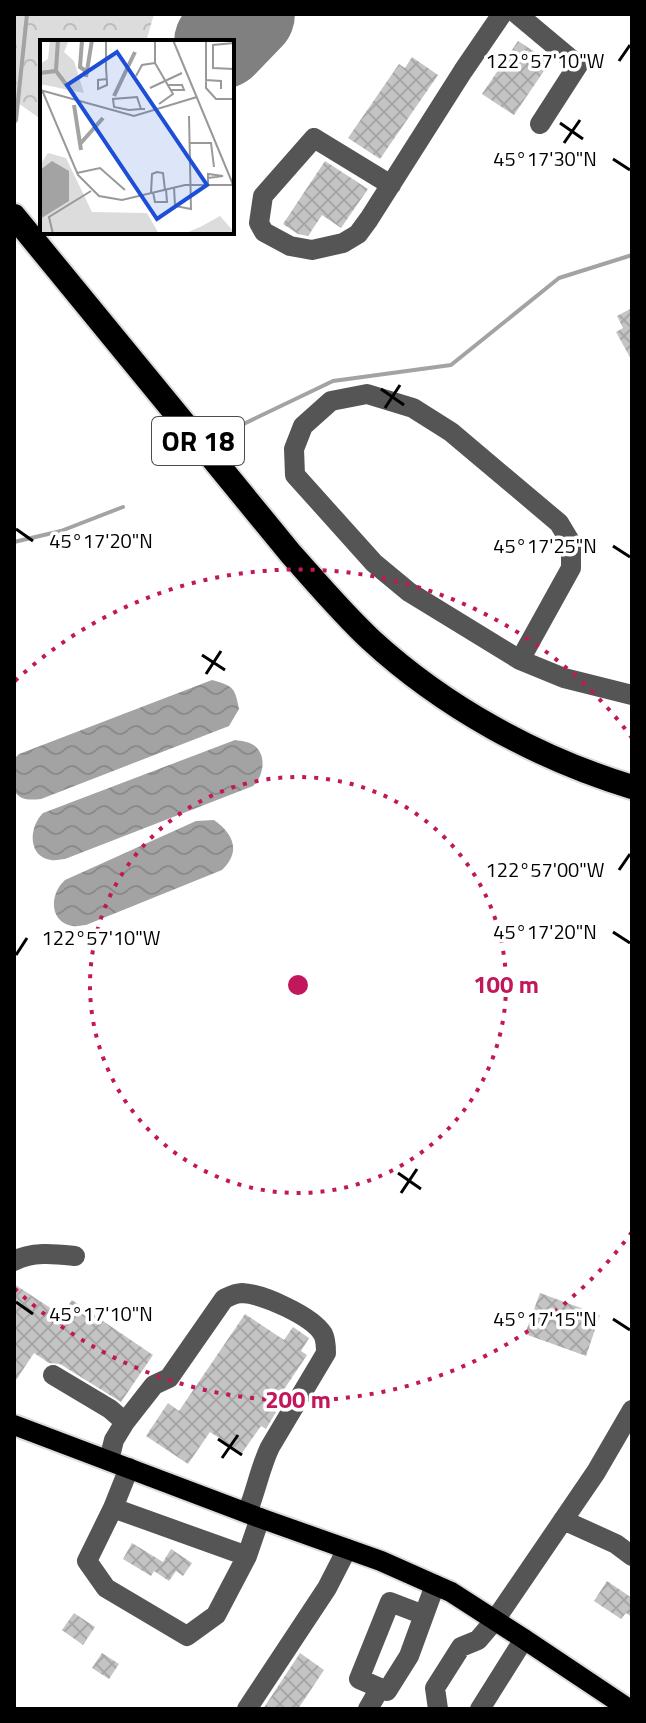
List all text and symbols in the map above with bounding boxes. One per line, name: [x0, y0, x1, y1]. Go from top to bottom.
inset map: [40, 40, 234, 234]
text: 122°57'10"W: [486, 45, 605, 76]
text: 45°17'30"N: [493, 143, 597, 174]
road number: OR 18: [152, 417, 244, 465]
text: 45°17'20"N: [49, 525, 153, 556]
text: 45°17'25"N: [493, 530, 597, 561]
text: 122°57'00"W: [486, 854, 605, 885]
text: 45°17'20"N: [493, 916, 597, 947]
text: 122°57'10"W: [42, 922, 161, 953]
text: 100 m: [473, 966, 539, 1002]
centre of rings: [284, 971, 312, 999]
text: 45°17'10"N: [49, 1298, 153, 1329]
text: 45°17'15"N: [493, 1303, 597, 1334]
text: 200 m: [265, 1381, 331, 1417]

